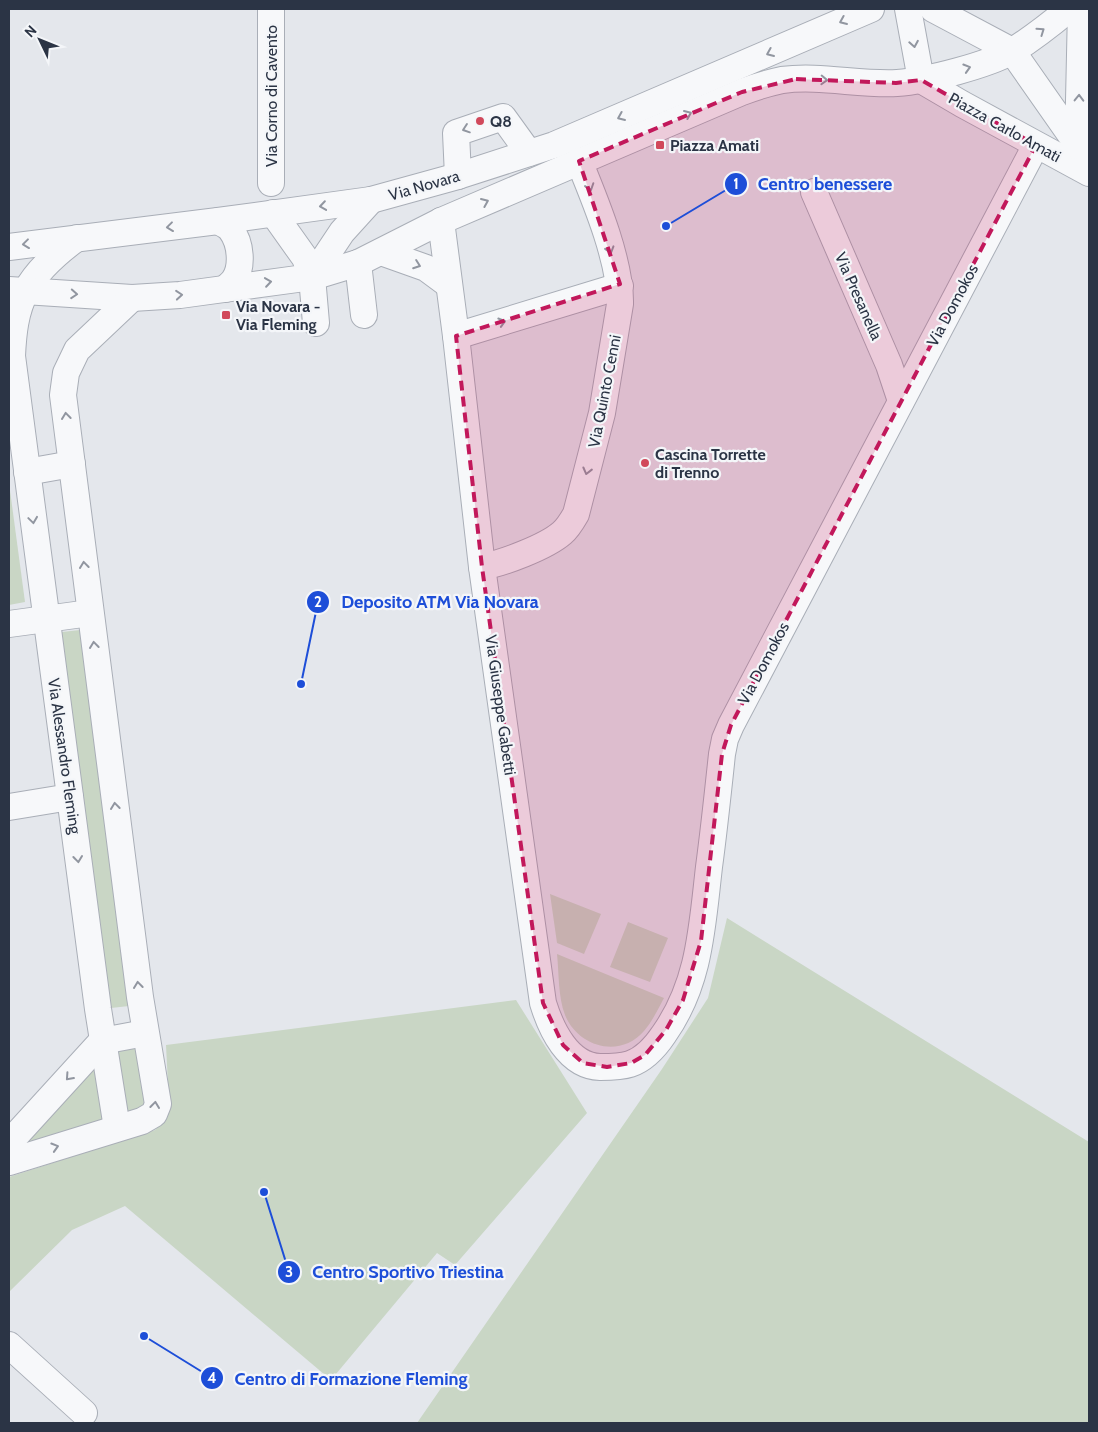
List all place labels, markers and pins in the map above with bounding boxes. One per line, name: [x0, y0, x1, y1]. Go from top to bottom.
place label: Q8: [490, 112, 512, 131]
marker: Q8: [474, 115, 486, 127]
place label: Piazza Amati: [670, 136, 759, 155]
marker: Piazza Amati: [654, 139, 666, 151]
callout: Centro benessere: [723, 167, 903, 200]
place label: Via Novara - Via Fleming: [236, 297, 321, 334]
marker: Via Novara - Via Fleming: [220, 309, 232, 321]
place label: Cascina Torrette di Trenno: [655, 445, 766, 482]
marker: Cascina Torrette di Trenno: [639, 457, 651, 469]
callout: Deposito ATM Via Novara: [306, 586, 548, 619]
callout: Centro Sportivo Triestina: [277, 1255, 514, 1288]
callout: Centro di Formazione Fleming: [200, 1362, 478, 1395]

